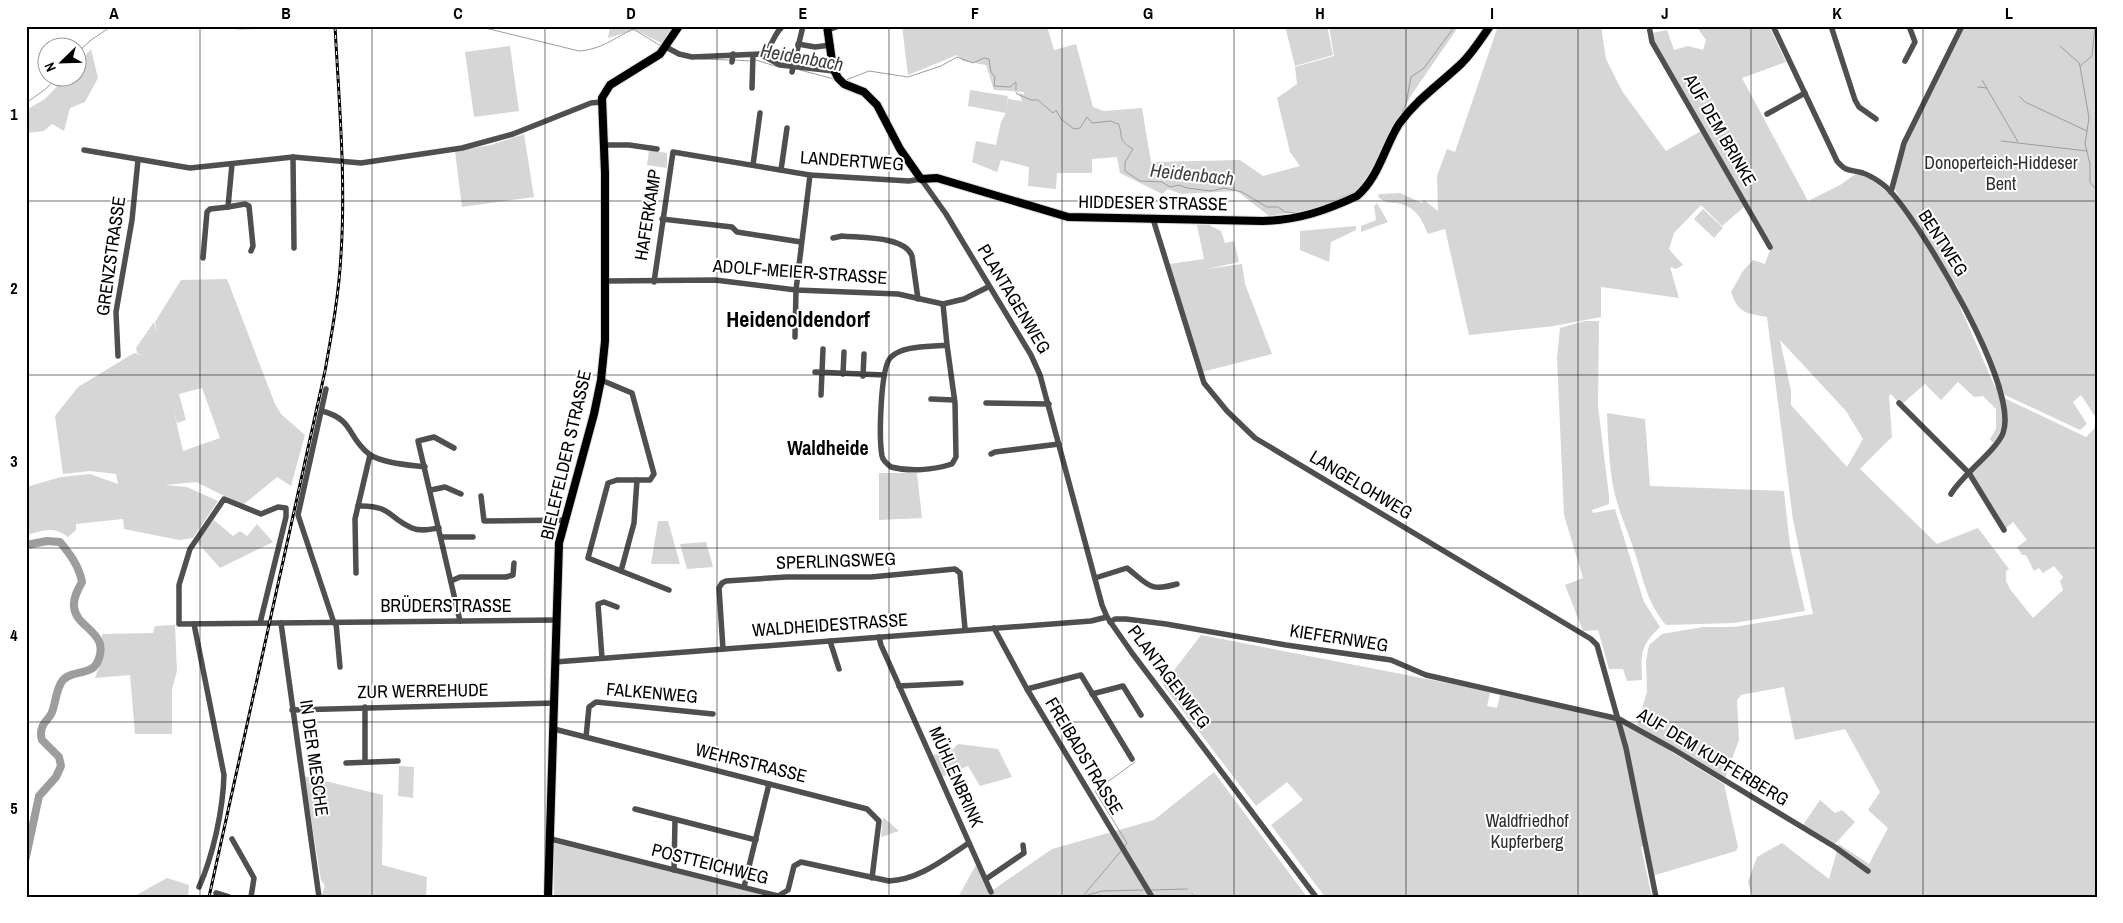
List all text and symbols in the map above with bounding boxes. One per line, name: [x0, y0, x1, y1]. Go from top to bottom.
text: A: [109, 2, 119, 24]
text: B: [281, 2, 291, 24]
text: C: [453, 2, 463, 24]
text: D: [626, 2, 636, 24]
text: E: [799, 2, 808, 24]
text: F: [971, 2, 979, 24]
text: G: [1143, 2, 1153, 24]
text: H: [1315, 2, 1325, 24]
text: I: [1490, 2, 1494, 24]
text: J: [1661, 2, 1669, 24]
text: K: [1832, 2, 1842, 24]
text: L: [2005, 2, 2013, 24]
water label: Heidenbach: [758, 37, 846, 77]
north arrow: [38, 38, 88, 88]
text: N: [40, 60, 60, 74]
street label: AUF DEM BRINKE: [1678, 68, 1763, 190]
text: 1: [10, 103, 18, 125]
street label: LANDERTWEG: [799, 144, 905, 177]
park label: Donoperteich-Hiddeser Bent: [1924, 150, 2078, 196]
water label: Heidenbach: [1149, 157, 1235, 191]
street label: HAFERKAMP: [628, 167, 667, 262]
street label: HIDDESER STRASSE: [1078, 189, 1228, 216]
street label: GRENZSTRASSE: [90, 194, 131, 317]
street label: BENTWEG: [1913, 205, 1974, 281]
street label: PLANTAGENWEG: [972, 239, 1057, 358]
street label: ADOLF-MEIER-STRASSE: [711, 253, 888, 290]
text: 2: [10, 277, 18, 299]
district label: Heidenoldendorf: [726, 304, 870, 334]
street label: BIELEFELDER STRASSE: [534, 368, 597, 542]
district label: Waldheide: [787, 434, 869, 461]
street label: LANGELOHWEG: [1305, 444, 1417, 525]
text: 3: [10, 450, 18, 472]
street label: SPERLINGSWEG: [776, 546, 896, 575]
street label: BRÜDERSTRASSE: [380, 593, 512, 618]
street label: WALDHEIDESTRASSE: [751, 607, 909, 642]
street label: KIEFERNWEG: [1288, 617, 1390, 658]
street label: PLANTAGENWEG: [1122, 620, 1217, 734]
text: 4: [10, 624, 18, 646]
street label: FALKENWEG: [605, 676, 699, 709]
street label: ZUR WERREHUDE: [357, 677, 489, 704]
street label: FREIBADSTRASSE: [1039, 692, 1129, 819]
street label: IN DER MESCHE: [294, 698, 335, 818]
street label: AUF DEM KUPFERBERG: [1632, 701, 1794, 812]
street label: MÜHLENBRINK: [923, 723, 990, 831]
street label: WEHRSTRASSE: [693, 737, 809, 788]
text: 5: [10, 797, 18, 819]
park label: Waldfriedhof Kupferberg: [1485, 808, 1569, 854]
street label: POSTTEICHWEG: [649, 837, 771, 890]

